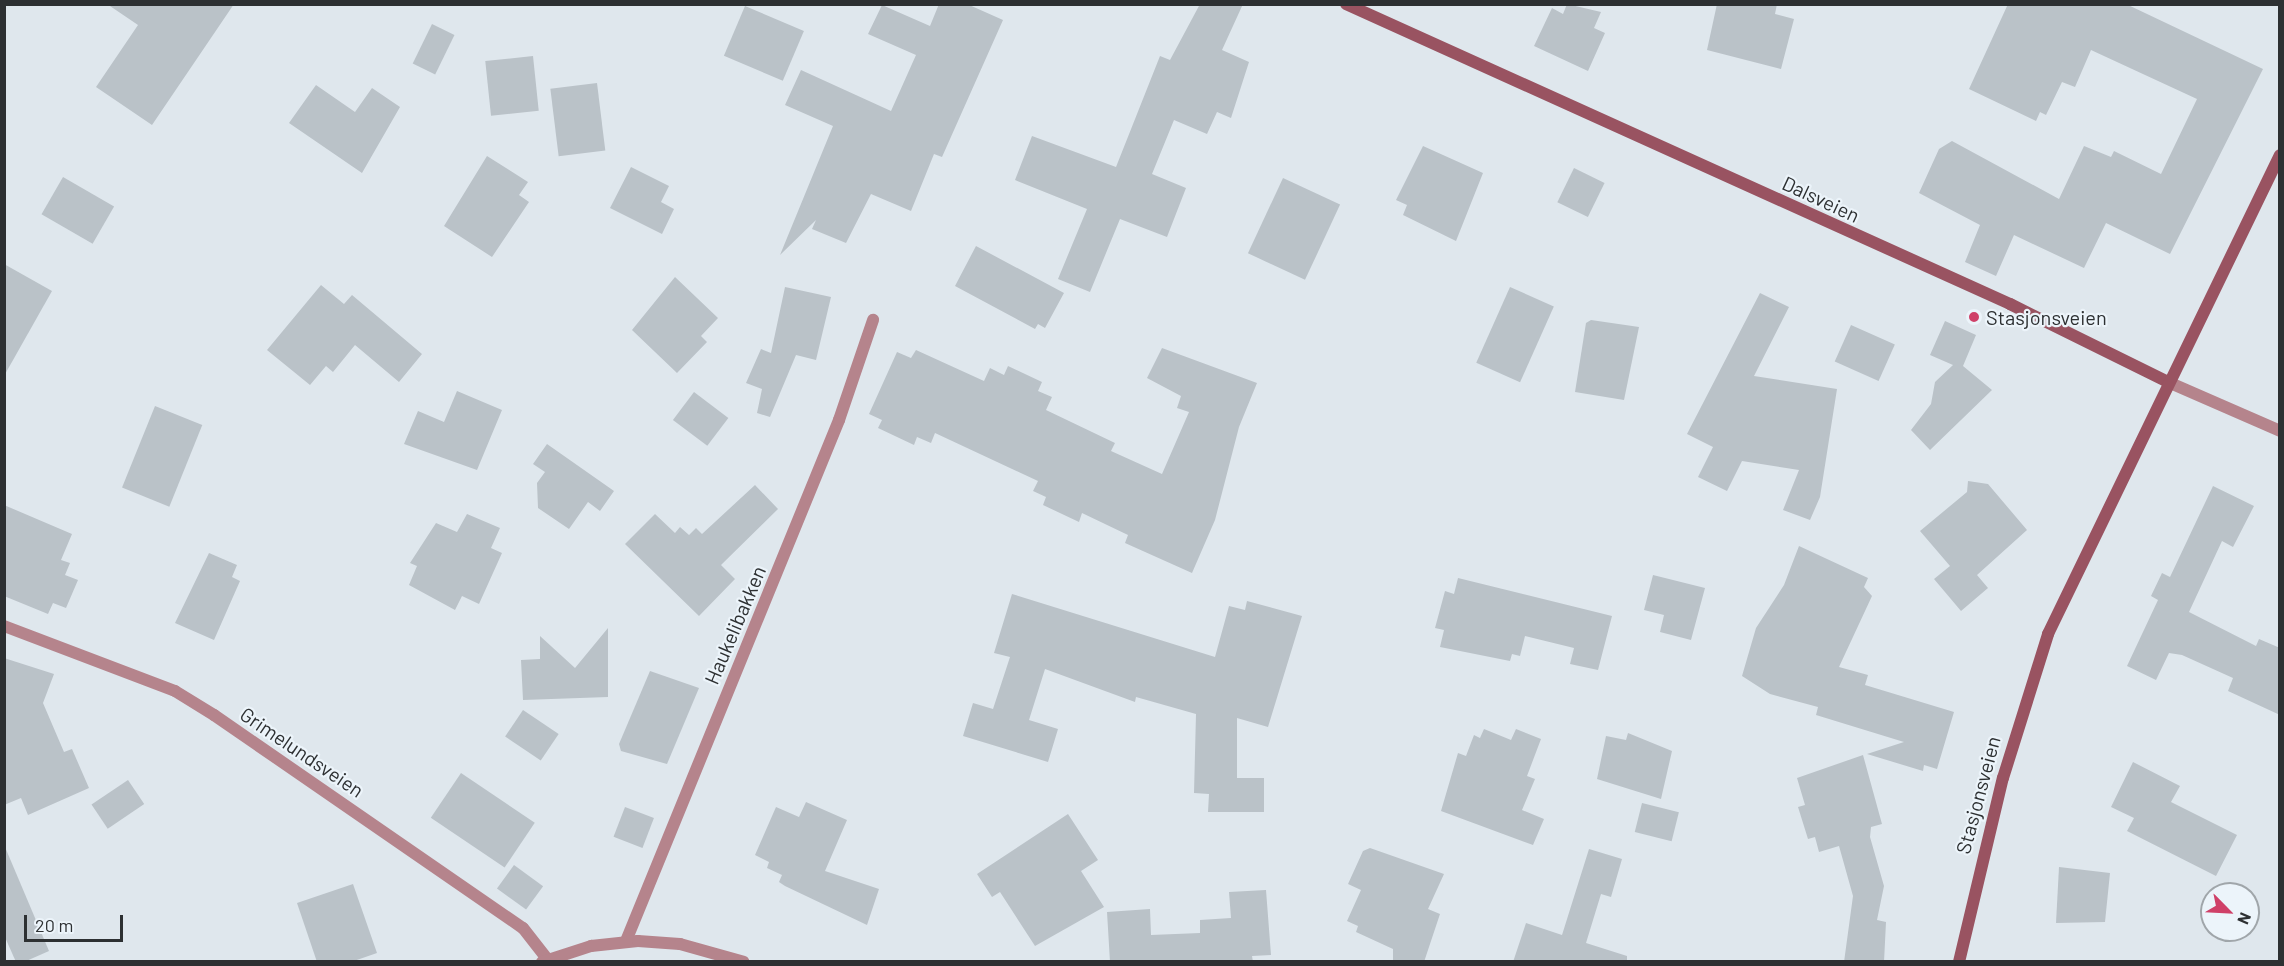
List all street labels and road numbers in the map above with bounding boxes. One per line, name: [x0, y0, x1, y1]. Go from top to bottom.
street label: Dalsveien: [1779, 171, 1863, 227]
street label: Haukelibakken: [699, 562, 771, 688]
street label: Grimelundsveien: [236, 702, 368, 802]
street label: Stasjonsveien: [1951, 734, 2005, 856]

